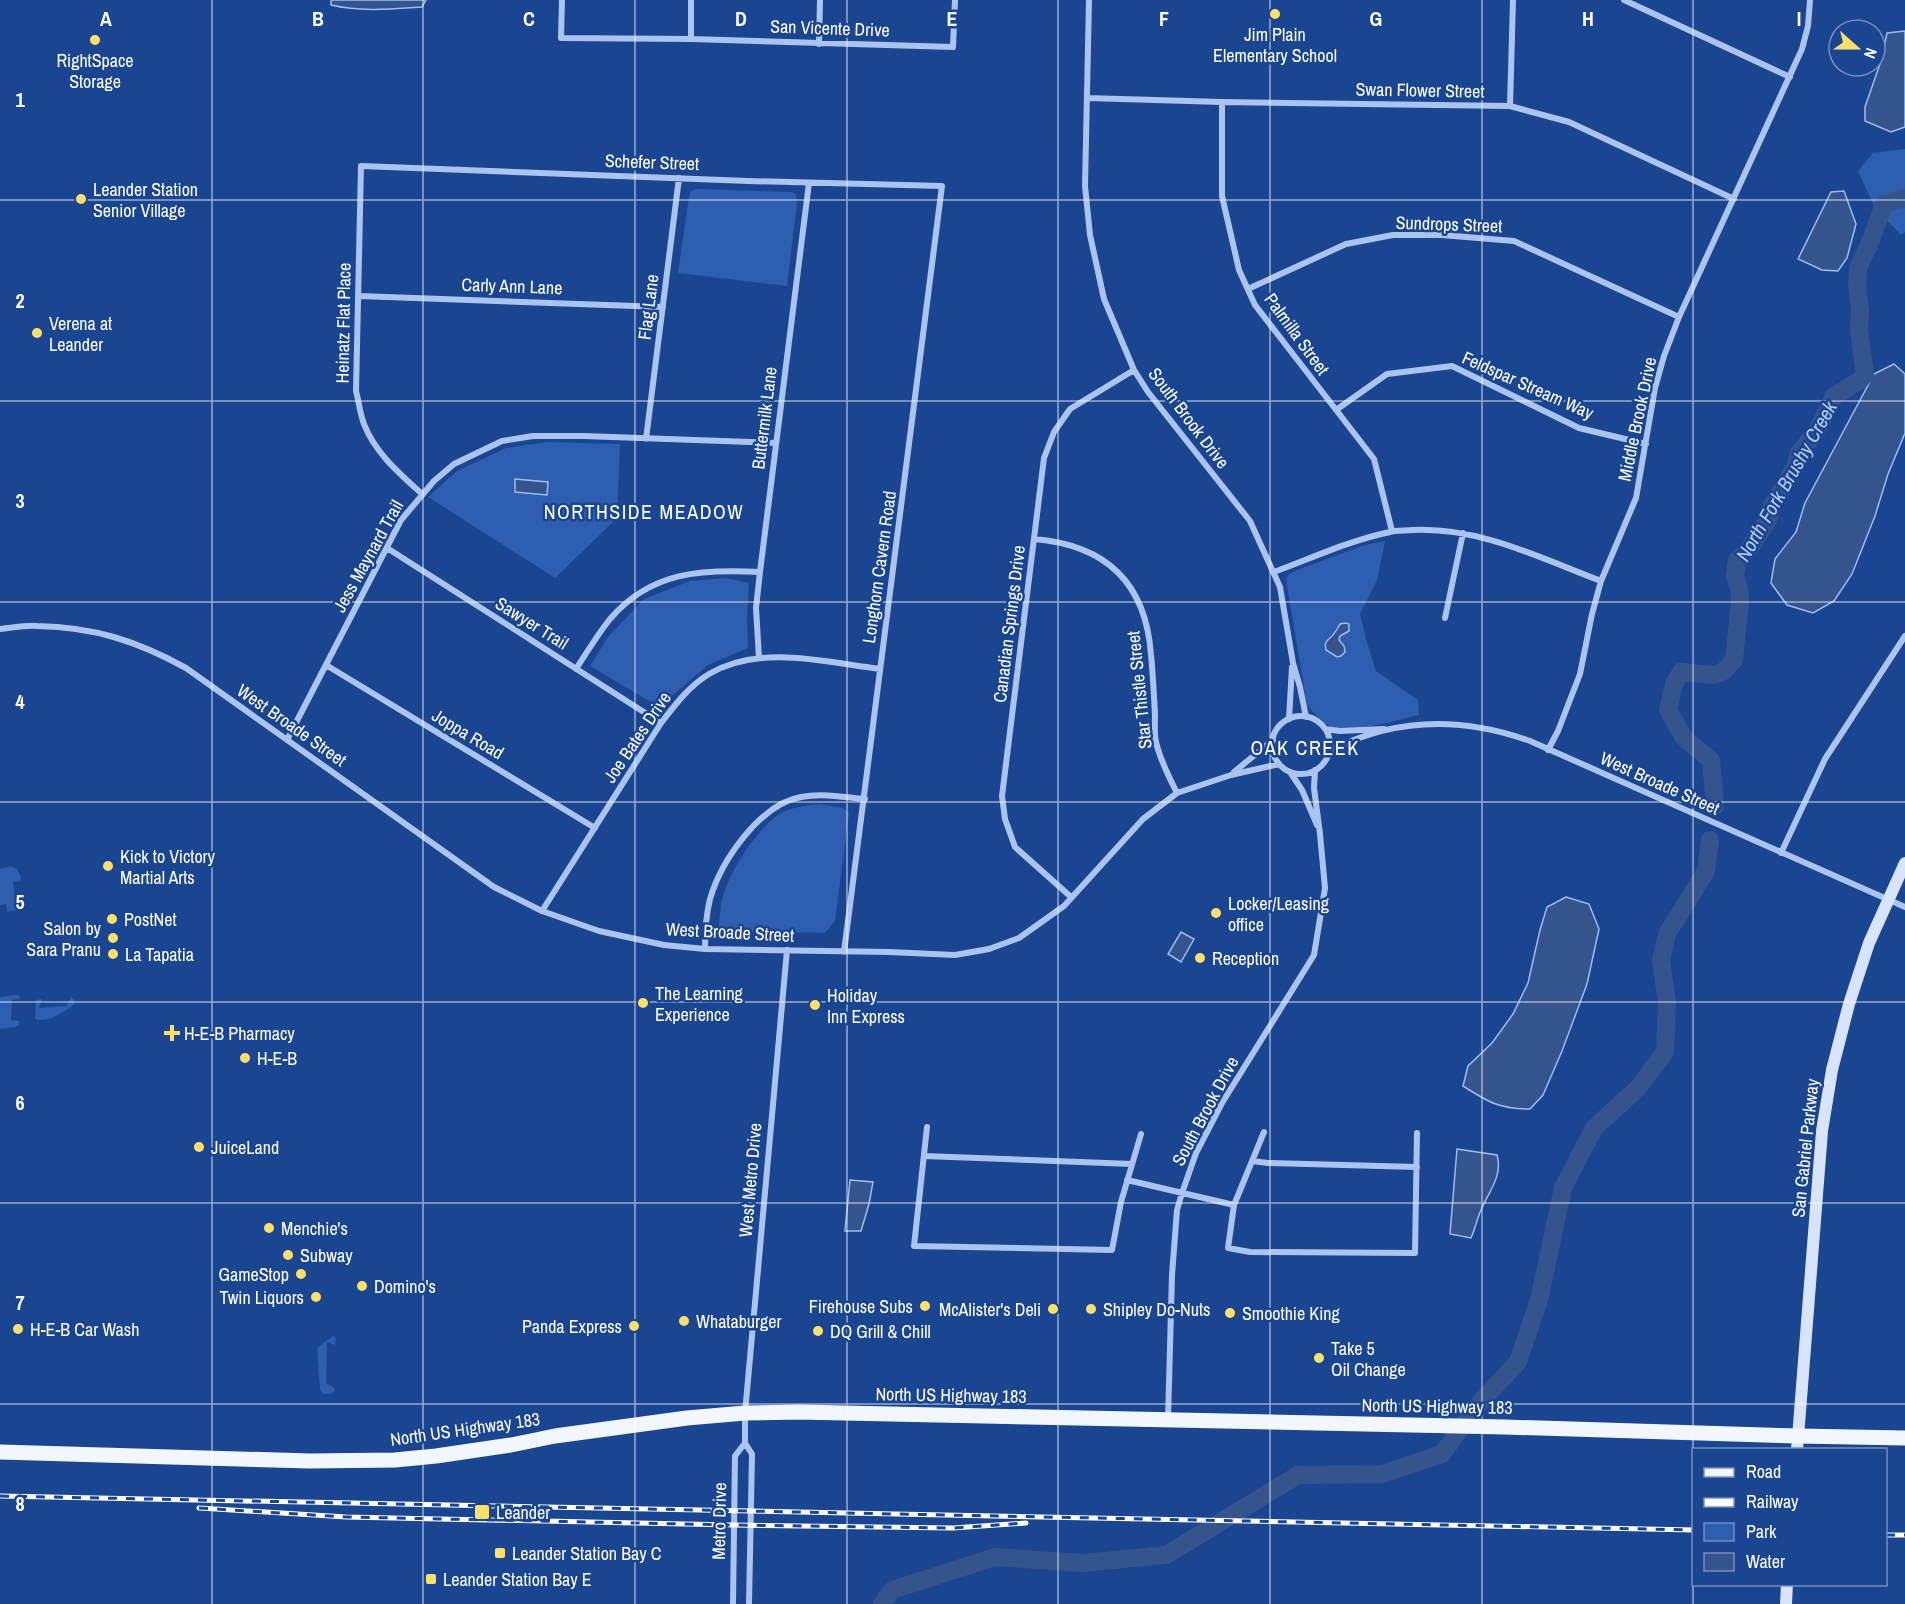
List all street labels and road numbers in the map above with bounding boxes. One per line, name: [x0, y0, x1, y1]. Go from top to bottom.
street label: San Vicente Drive: [770, 13, 890, 43]
street label: Swan Flower Street: [1355, 76, 1485, 104]
street label: Schefer Street: [604, 148, 700, 176]
street label: Sundrops Street: [1395, 210, 1503, 238]
street label: Heinatz Flat Place: [329, 262, 357, 384]
street label: Carly Ann Lane: [461, 272, 563, 300]
street label: Flag Lane: [632, 273, 664, 341]
street label: Palmilla Street: [1259, 288, 1335, 380]
street label: Feldspar Stream Way: [1458, 345, 1598, 425]
street label: Middle Brook Drive: [1612, 355, 1662, 483]
street label: South Brook Drive: [1143, 362, 1235, 474]
street label: Buttermilk Lane: [745, 365, 783, 471]
street label: Longhorn Cavern Road: [856, 489, 902, 645]
street label: Jess Maynard Trail: [327, 495, 409, 617]
street label: Canadian Springs Drive: [987, 544, 1031, 704]
street label: Sawyer Trail: [491, 591, 573, 655]
street label: Star Thistle Street: [1120, 630, 1158, 750]
street label: West Broade Street: [232, 678, 352, 772]
street label: Joe Bates Drive: [597, 686, 677, 788]
street label: Joppa Road: [427, 703, 509, 765]
street label: West Broade Street: [1596, 745, 1724, 821]
street label: West Broade Street: [665, 916, 795, 948]
street label: South Brook Drive: [1166, 1052, 1244, 1170]
street label: San Gabriel Parkway: [1785, 1077, 1825, 1219]
street label: West Metro Drive: [733, 1122, 767, 1238]
street label: North US Highway 183: [875, 1381, 1027, 1409]
street label: North US Highway 183: [1361, 1392, 1513, 1420]
street label: North US Highway 183: [389, 1406, 541, 1452]
street label: Metro Drive: [706, 1482, 732, 1560]

